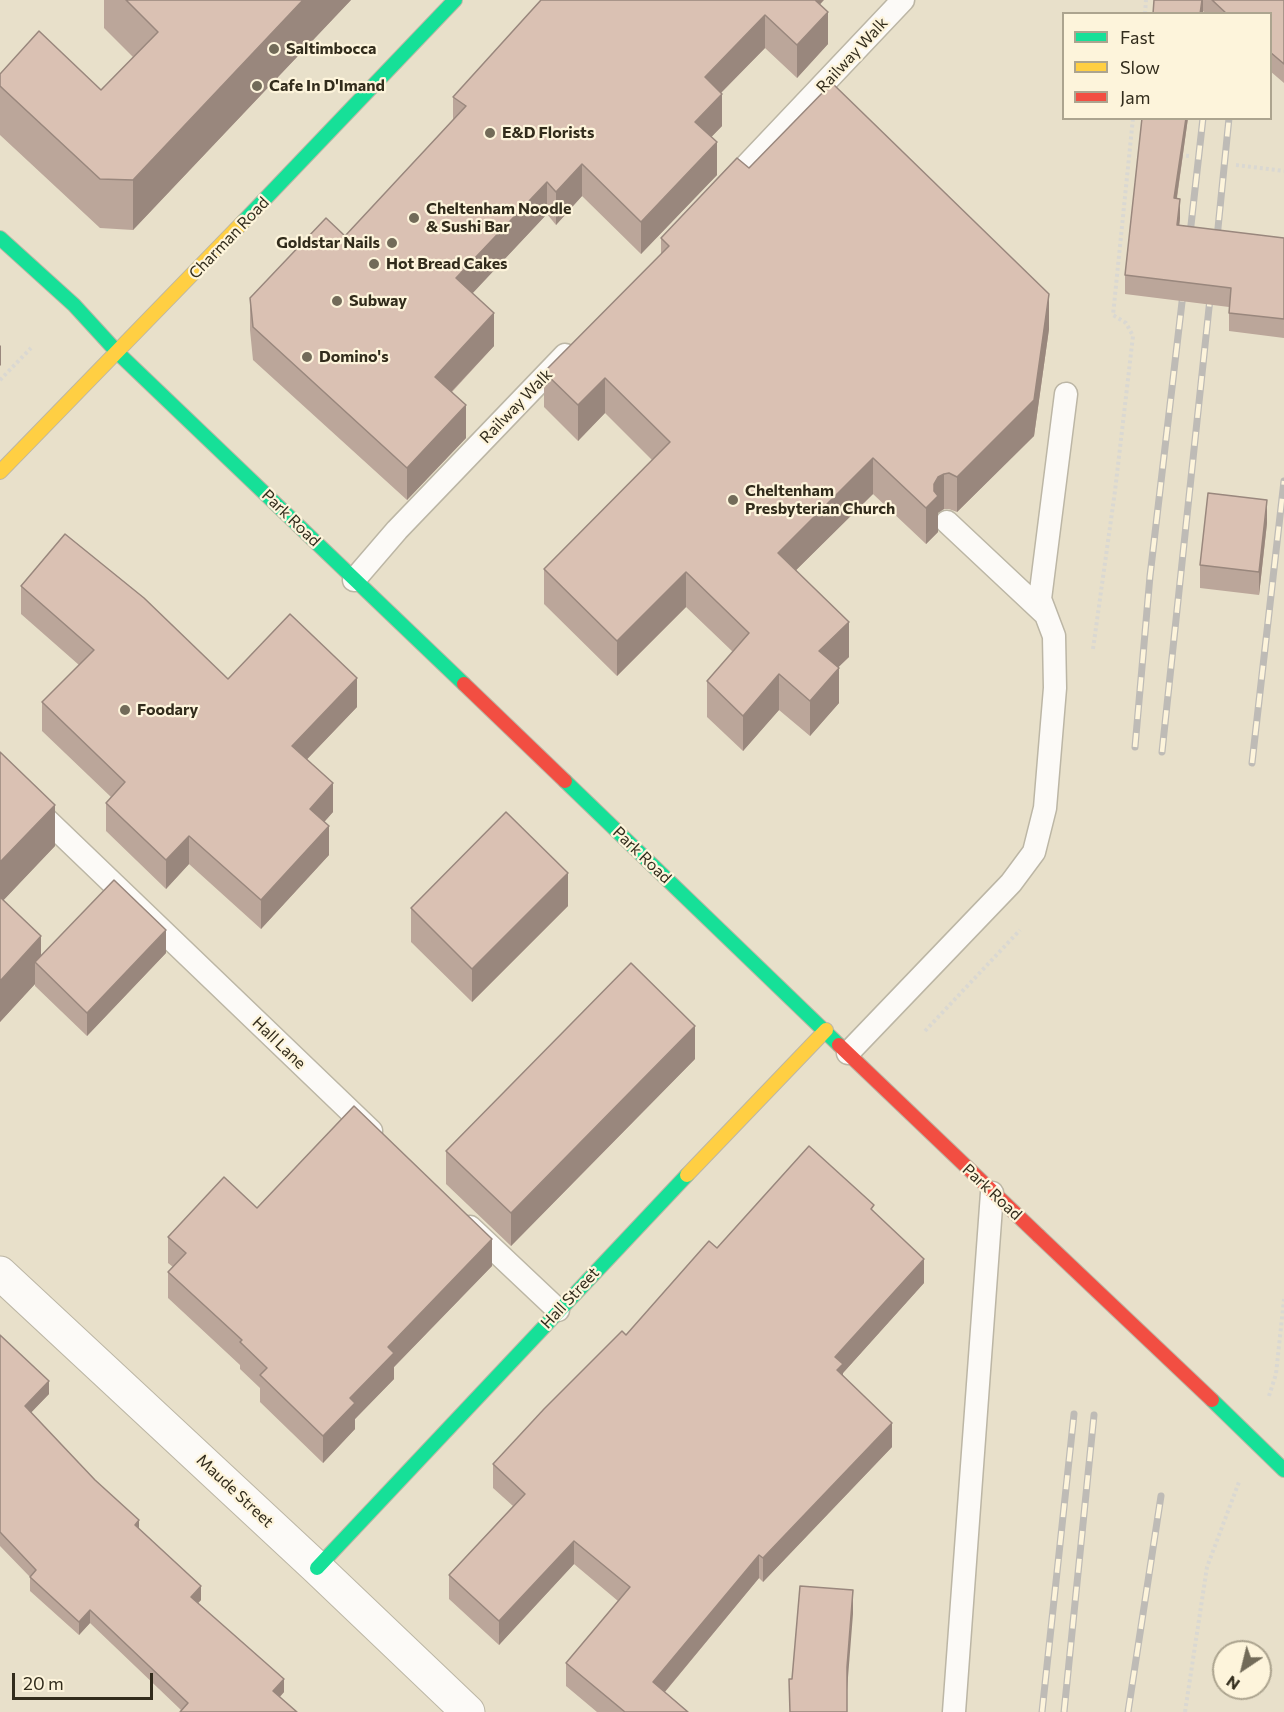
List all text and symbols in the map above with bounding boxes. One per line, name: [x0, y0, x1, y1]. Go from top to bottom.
legend: [1062, 12, 1272, 120]
street label: Railway Walk: [812, 13, 892, 97]
text: Fast: [1120, 26, 1155, 48]
place label: Saltimbocca: [286, 39, 377, 59]
marker: Saltimbocca: [267, 42, 281, 56]
text: Slow: [1120, 56, 1160, 78]
place label: Cafe In D'Imand: [269, 76, 385, 96]
marker: Cafe In D'Imand: [250, 79, 264, 93]
text: Jam: [1120, 86, 1150, 108]
place label: E&D Florists: [502, 123, 594, 143]
marker: E&D Florists: [483, 126, 497, 140]
street label: Charman Road: [185, 193, 273, 283]
place label: Cheltenham Noodle & Sushi Bar: [426, 199, 571, 237]
marker: Cheltenham Noodle & Sushi Bar: [407, 211, 421, 225]
place label: Goldstar Nails: [276, 233, 380, 253]
marker: Goldstar Nails: [385, 236, 399, 250]
place label: Hot Bread Cakes: [386, 254, 508, 274]
marker: Hot Bread Cakes: [367, 257, 381, 271]
place label: Subway: [349, 291, 407, 311]
marker: Subway: [330, 294, 344, 308]
place label: Domino's: [319, 347, 389, 367]
marker: Domino's: [300, 350, 314, 364]
street label: Railway Walk: [476, 365, 556, 447]
place label: Cheltenham Presbyterian Church: [745, 481, 895, 519]
street label: Park Road: [258, 485, 324, 551]
marker: Cheltenham Presbyterian Church: [726, 493, 740, 507]
place label: Foodary: [137, 700, 198, 720]
marker: Foodary: [118, 703, 132, 717]
street label: Park Road: [609, 822, 675, 888]
street label: Hall Lane: [248, 1013, 310, 1073]
street label: Park Road: [958, 1160, 1026, 1224]
street label: Hall Street: [537, 1263, 603, 1333]
street label: Maude Street: [192, 1450, 278, 1532]
north arrow: [1212, 1640, 1272, 1700]
scale bar: [15, 1661, 156, 1699]
text: 20 m: [23, 1672, 64, 1694]
text: N: [1222, 1672, 1243, 1695]

